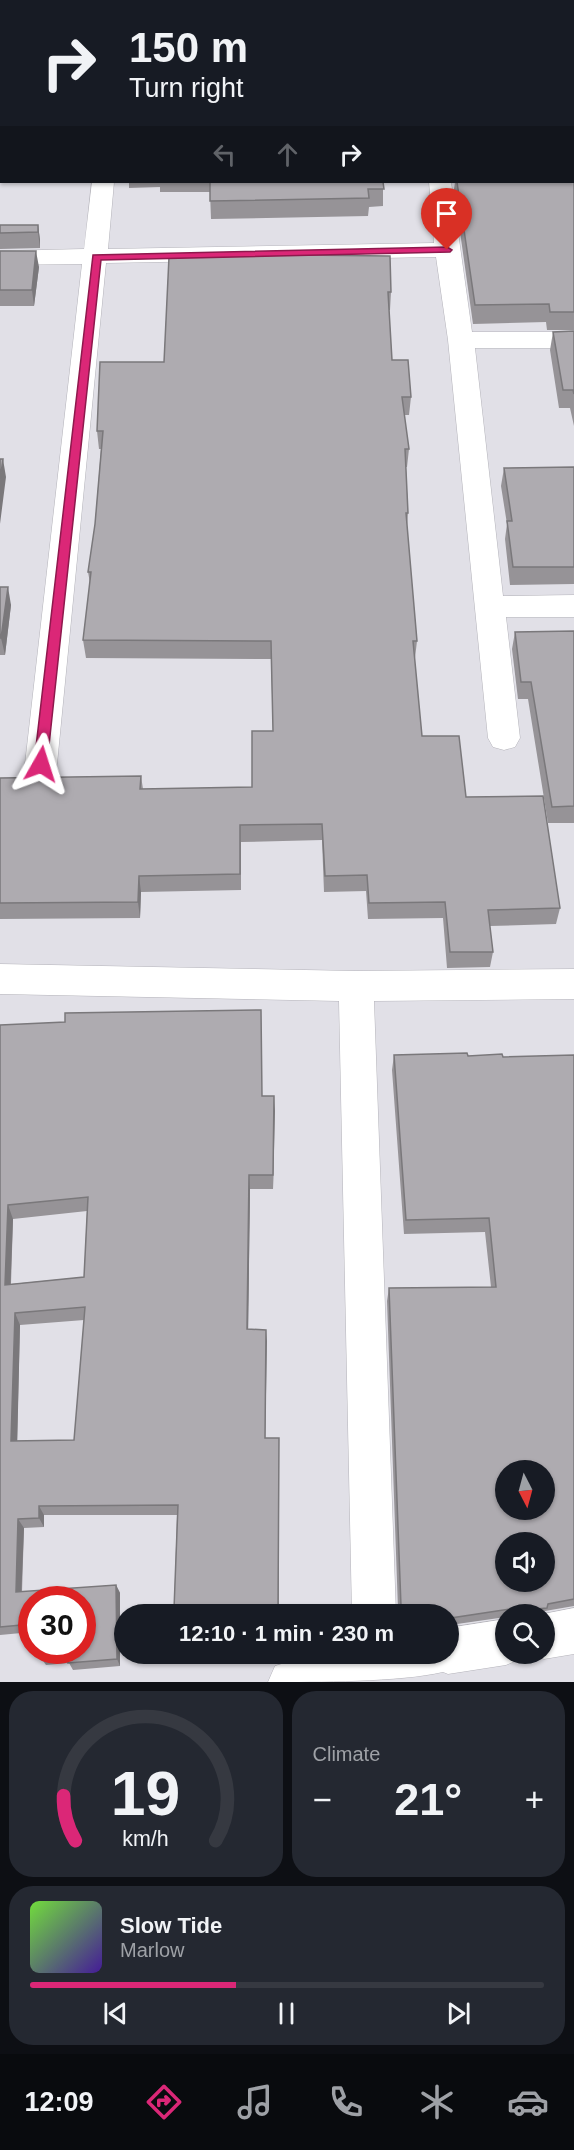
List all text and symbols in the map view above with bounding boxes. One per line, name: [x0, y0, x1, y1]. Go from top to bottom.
icon: right: [30, 24, 108, 102]
text: 150 m: [129, 24, 248, 71]
text: Turn right: [129, 73, 244, 103]
icon: left: [208, 138, 241, 171]
icon: ahead: [271, 138, 304, 171]
icon: right: [334, 138, 367, 171]
pin: [421, 188, 472, 250]
icon: arrive: [430, 197, 463, 230]
position arrow: [9, 732, 73, 796]
north arrow: [495, 1460, 555, 1520]
map controls: [495, 1460, 555, 1664]
button: sound: [495, 1532, 555, 1592]
speed limit sign: 30: [18, 1586, 96, 1664]
button: search: [495, 1604, 555, 1664]
text: 12:10 · 1 min · 230 m: [179, 1621, 394, 1646]
text: Climate: [313, 1743, 380, 1765]
text: 19: [111, 1759, 180, 1828]
text: 21°: [394, 1774, 462, 1825]
text: −: [313, 1781, 332, 1818]
text: +: [525, 1781, 544, 1818]
text: km/h: [123, 1827, 169, 1851]
text: Slow Tide: [120, 1913, 222, 1938]
text: Marlow: [120, 1939, 184, 1961]
icon: previous: [99, 1997, 132, 2030]
icon: pause: [270, 1997, 303, 2030]
icon: next: [442, 1997, 475, 2030]
icon: directions: [143, 2081, 185, 2123]
icon: music: [234, 2081, 276, 2123]
icon: phone: [325, 2081, 367, 2123]
icon: climate: [416, 2081, 458, 2123]
icon: car: [507, 2081, 549, 2123]
text: 12:09: [25, 2087, 94, 2117]

